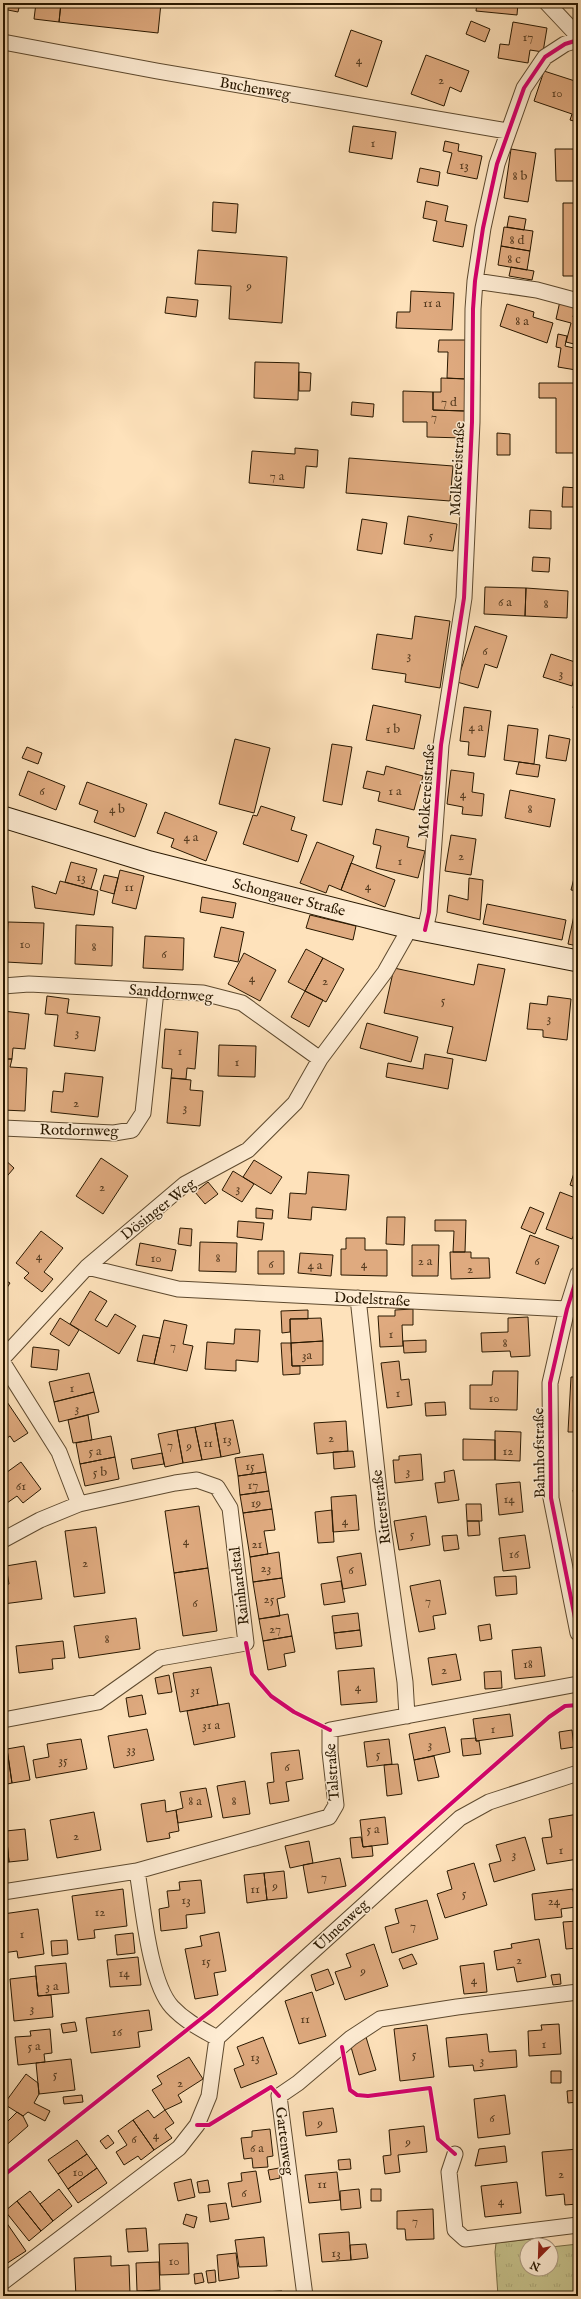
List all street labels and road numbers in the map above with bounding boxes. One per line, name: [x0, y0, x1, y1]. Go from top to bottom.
street label: Buchenweg: [218, 73, 293, 104]
street label: Molkereistraße: [446, 421, 469, 517]
street label: Molkereistraße: [414, 743, 439, 839]
street label: Schongauer Straße: [231, 874, 347, 921]
street label: Sanddornweg: [128, 980, 215, 1007]
street label: Rotdornweg: [39, 1120, 119, 1141]
street label: Dösinger Weg: [117, 1174, 200, 1245]
street label: Dodelstraße: [333, 1288, 411, 1311]
street label: Bahnhofstraße: [529, 1407, 550, 1499]
street label: Ritterstraße: [367, 1468, 395, 1545]
street label: Rainhardstal: [225, 1545, 254, 1626]
street label: Talstraße: [321, 1743, 344, 1801]
street label: Ulmenweg: [310, 1895, 373, 1955]
street label: Gartenweg: [271, 2106, 298, 2177]

